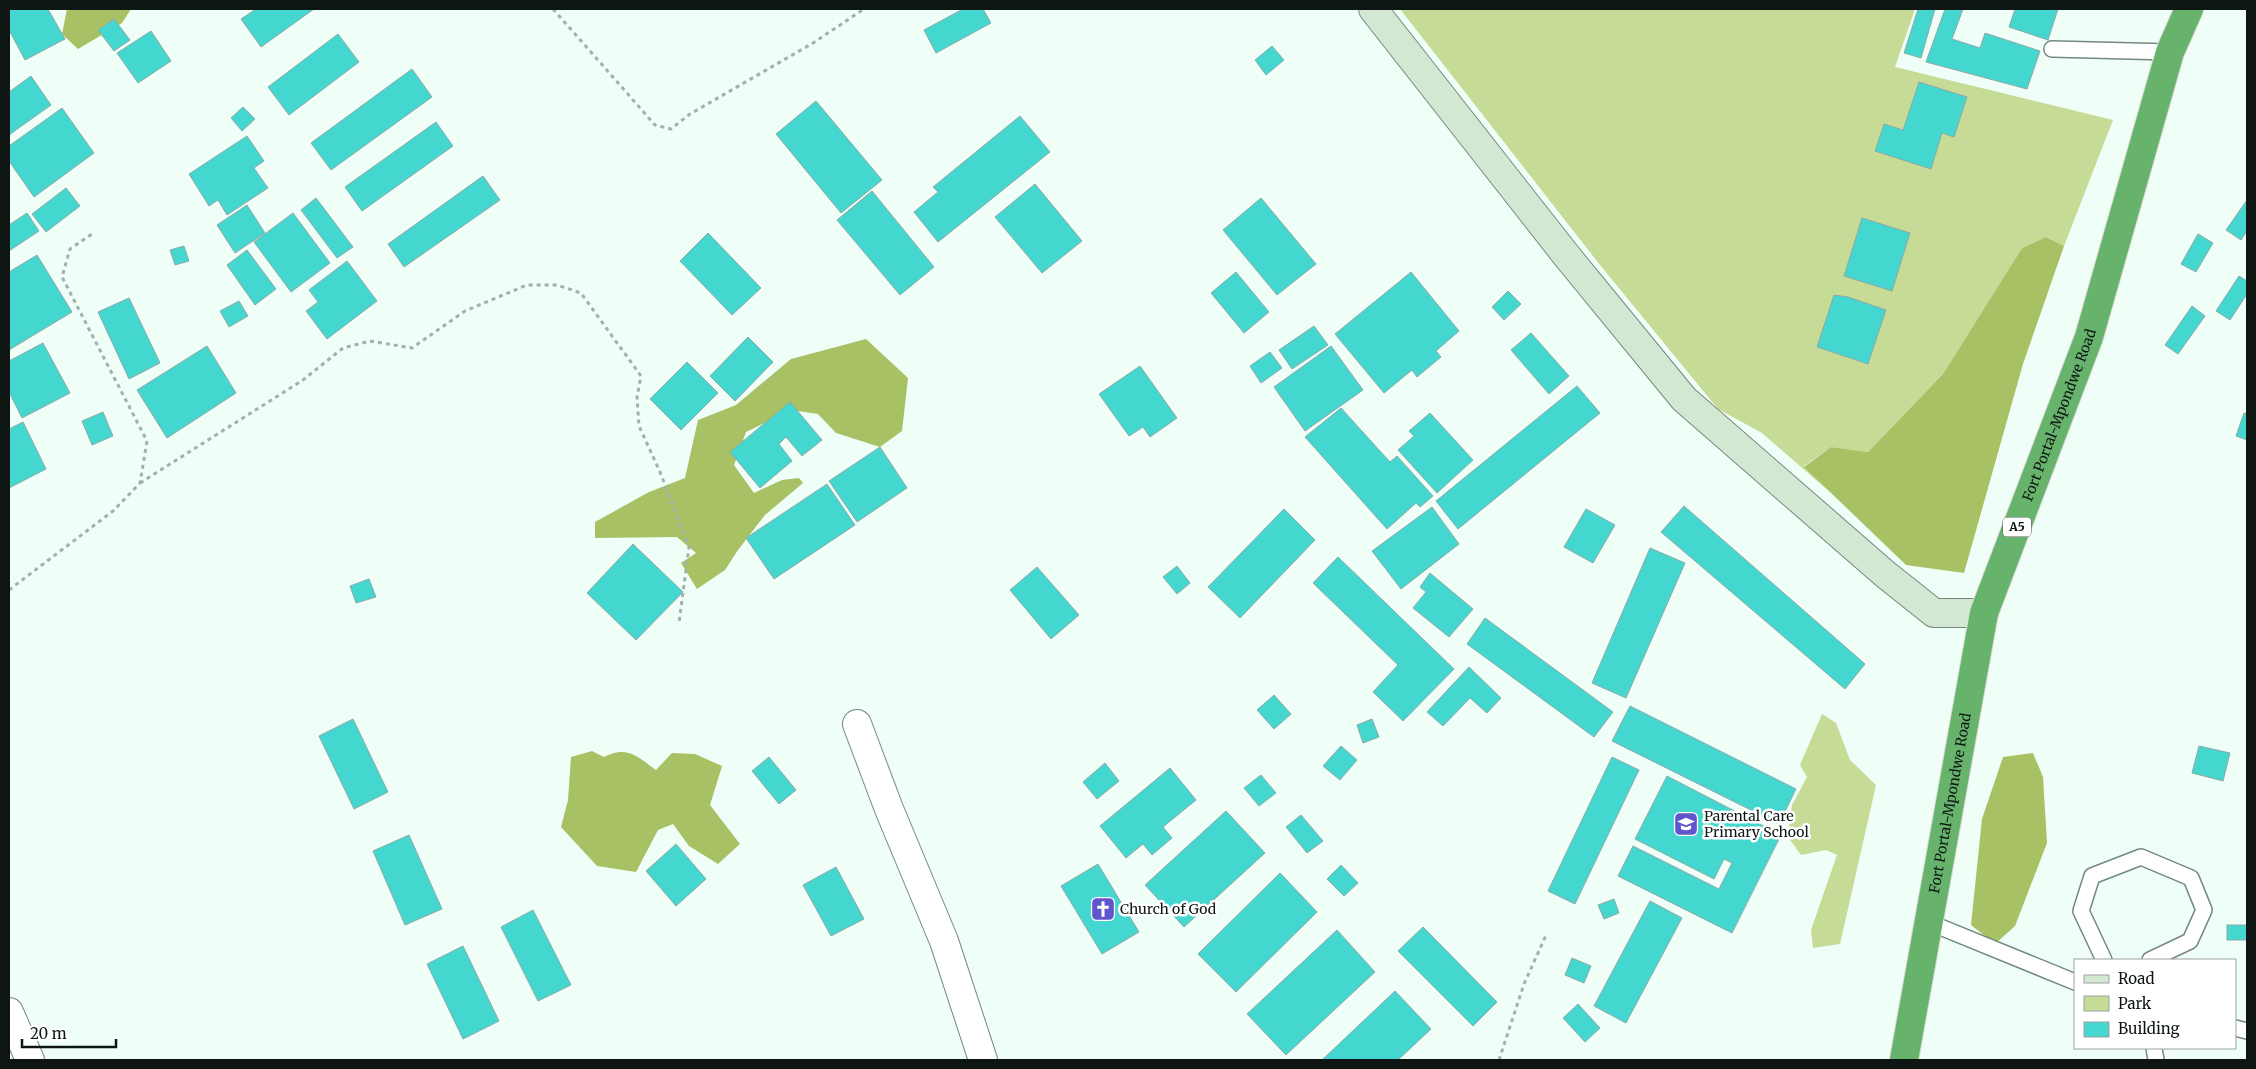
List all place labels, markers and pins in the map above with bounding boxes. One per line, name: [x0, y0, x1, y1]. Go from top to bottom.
place label: Parental Care Primary School: [1704, 807, 1809, 841]
school or university icon: Parental Care Primary School: [1673, 811, 1699, 837]
church icon: Church of God: [1090, 896, 1116, 922]
place label: Church of God: [1120, 900, 1217, 918]

